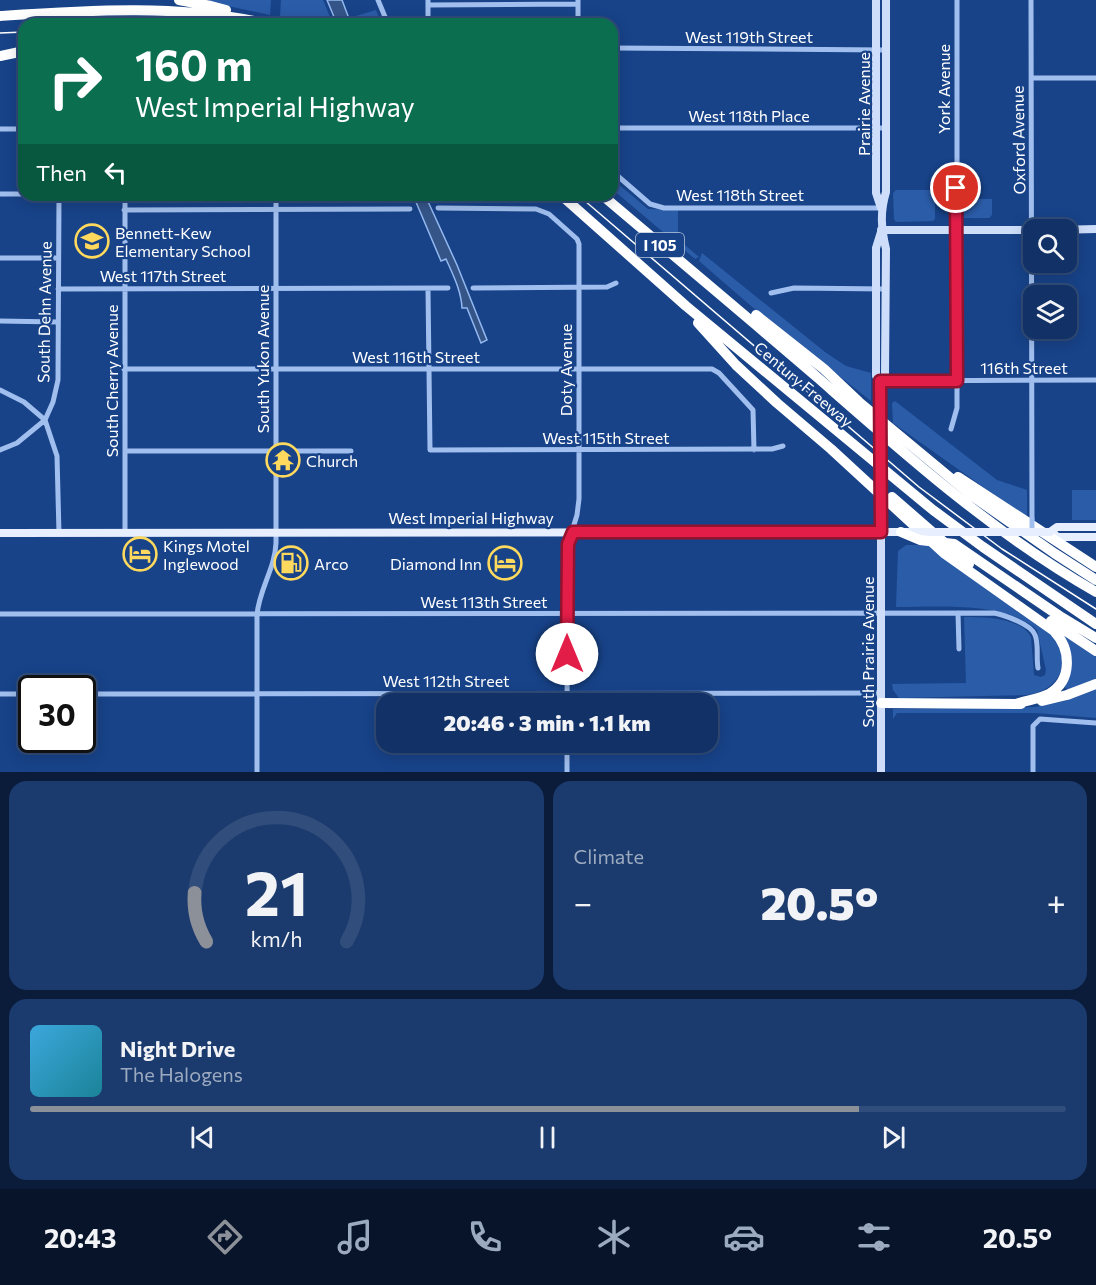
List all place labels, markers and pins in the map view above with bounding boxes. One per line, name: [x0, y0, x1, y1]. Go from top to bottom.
pin: [930, 162, 981, 213]
school or university icon: Bennett-Kew Elementary School: [74, 223, 110, 259]
place label: Bennett-Kew Elementary School: [115, 223, 251, 260]
temple icon: Church: [265, 442, 301, 478]
place label: Church: [306, 451, 358, 470]
hotel icon: Kings Motel Inglewood: [122, 536, 158, 572]
place label: Kings Motel Inglewood: [163, 536, 250, 573]
fuel station icon: Arco: [273, 545, 309, 581]
hotel icon: Diamond Inn: [487, 545, 523, 581]
place label: Arco: [314, 554, 349, 573]
place label: Diamond Inn: [390, 554, 482, 573]

